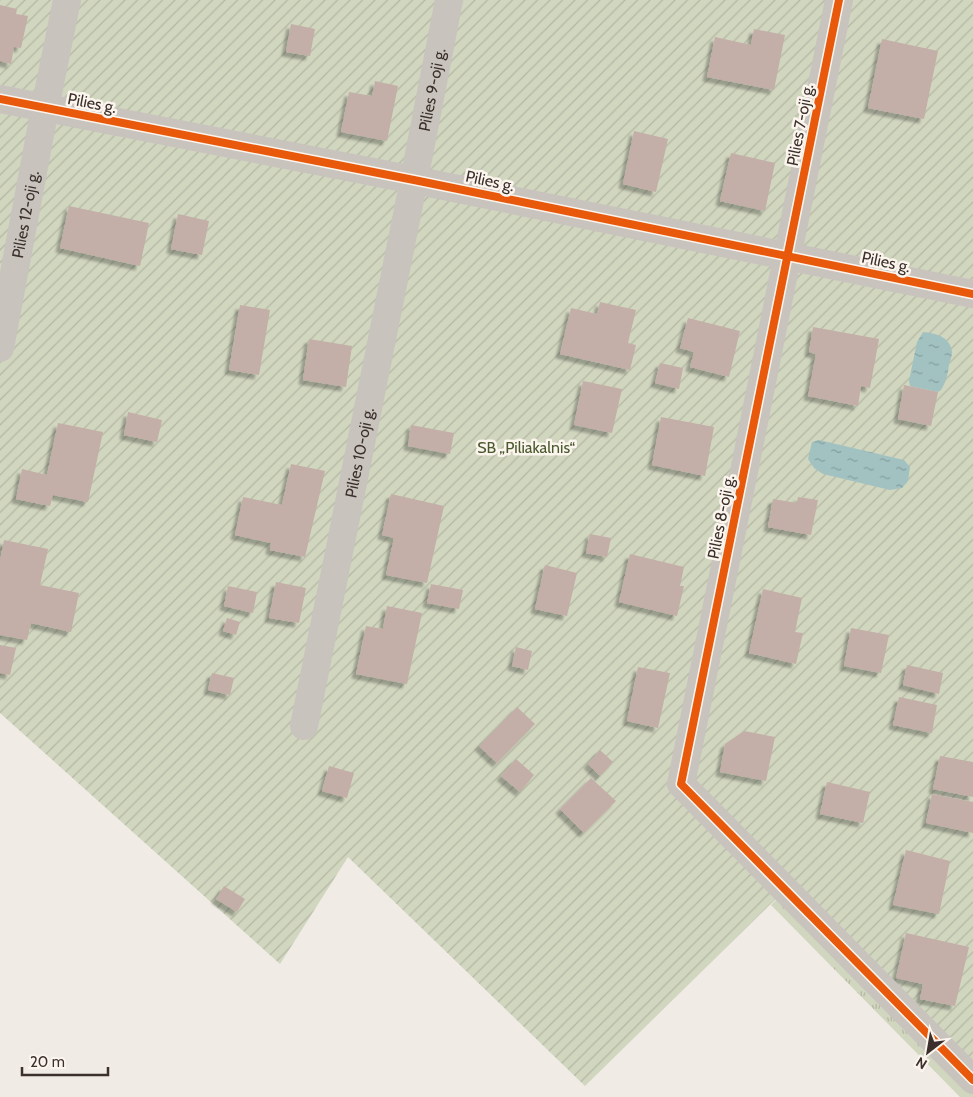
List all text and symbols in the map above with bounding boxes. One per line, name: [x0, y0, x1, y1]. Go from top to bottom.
street label: Pilies 9-oji g.: [414, 46, 449, 133]
street label: Pilies 7-oji g.: [783, 82, 817, 168]
street label: Pilies g.: [66, 89, 118, 117]
street label: Pilies g.: [464, 167, 516, 195]
street label: Pilies 12-oji g.: [8, 169, 43, 260]
street label: Pilies g.: [860, 248, 912, 276]
street label: Pilies 10-oji g.: [341, 406, 377, 499]
park label: SB „Piliakalnis“: [477, 438, 575, 457]
street label: Pilies 8-oji g.: [704, 473, 738, 561]
north arrow: [903, 1027, 953, 1077]
scale bar: [22, 1044, 109, 1076]
text: 20 m: [30, 1053, 65, 1071]
text: N: [912, 1053, 930, 1073]

